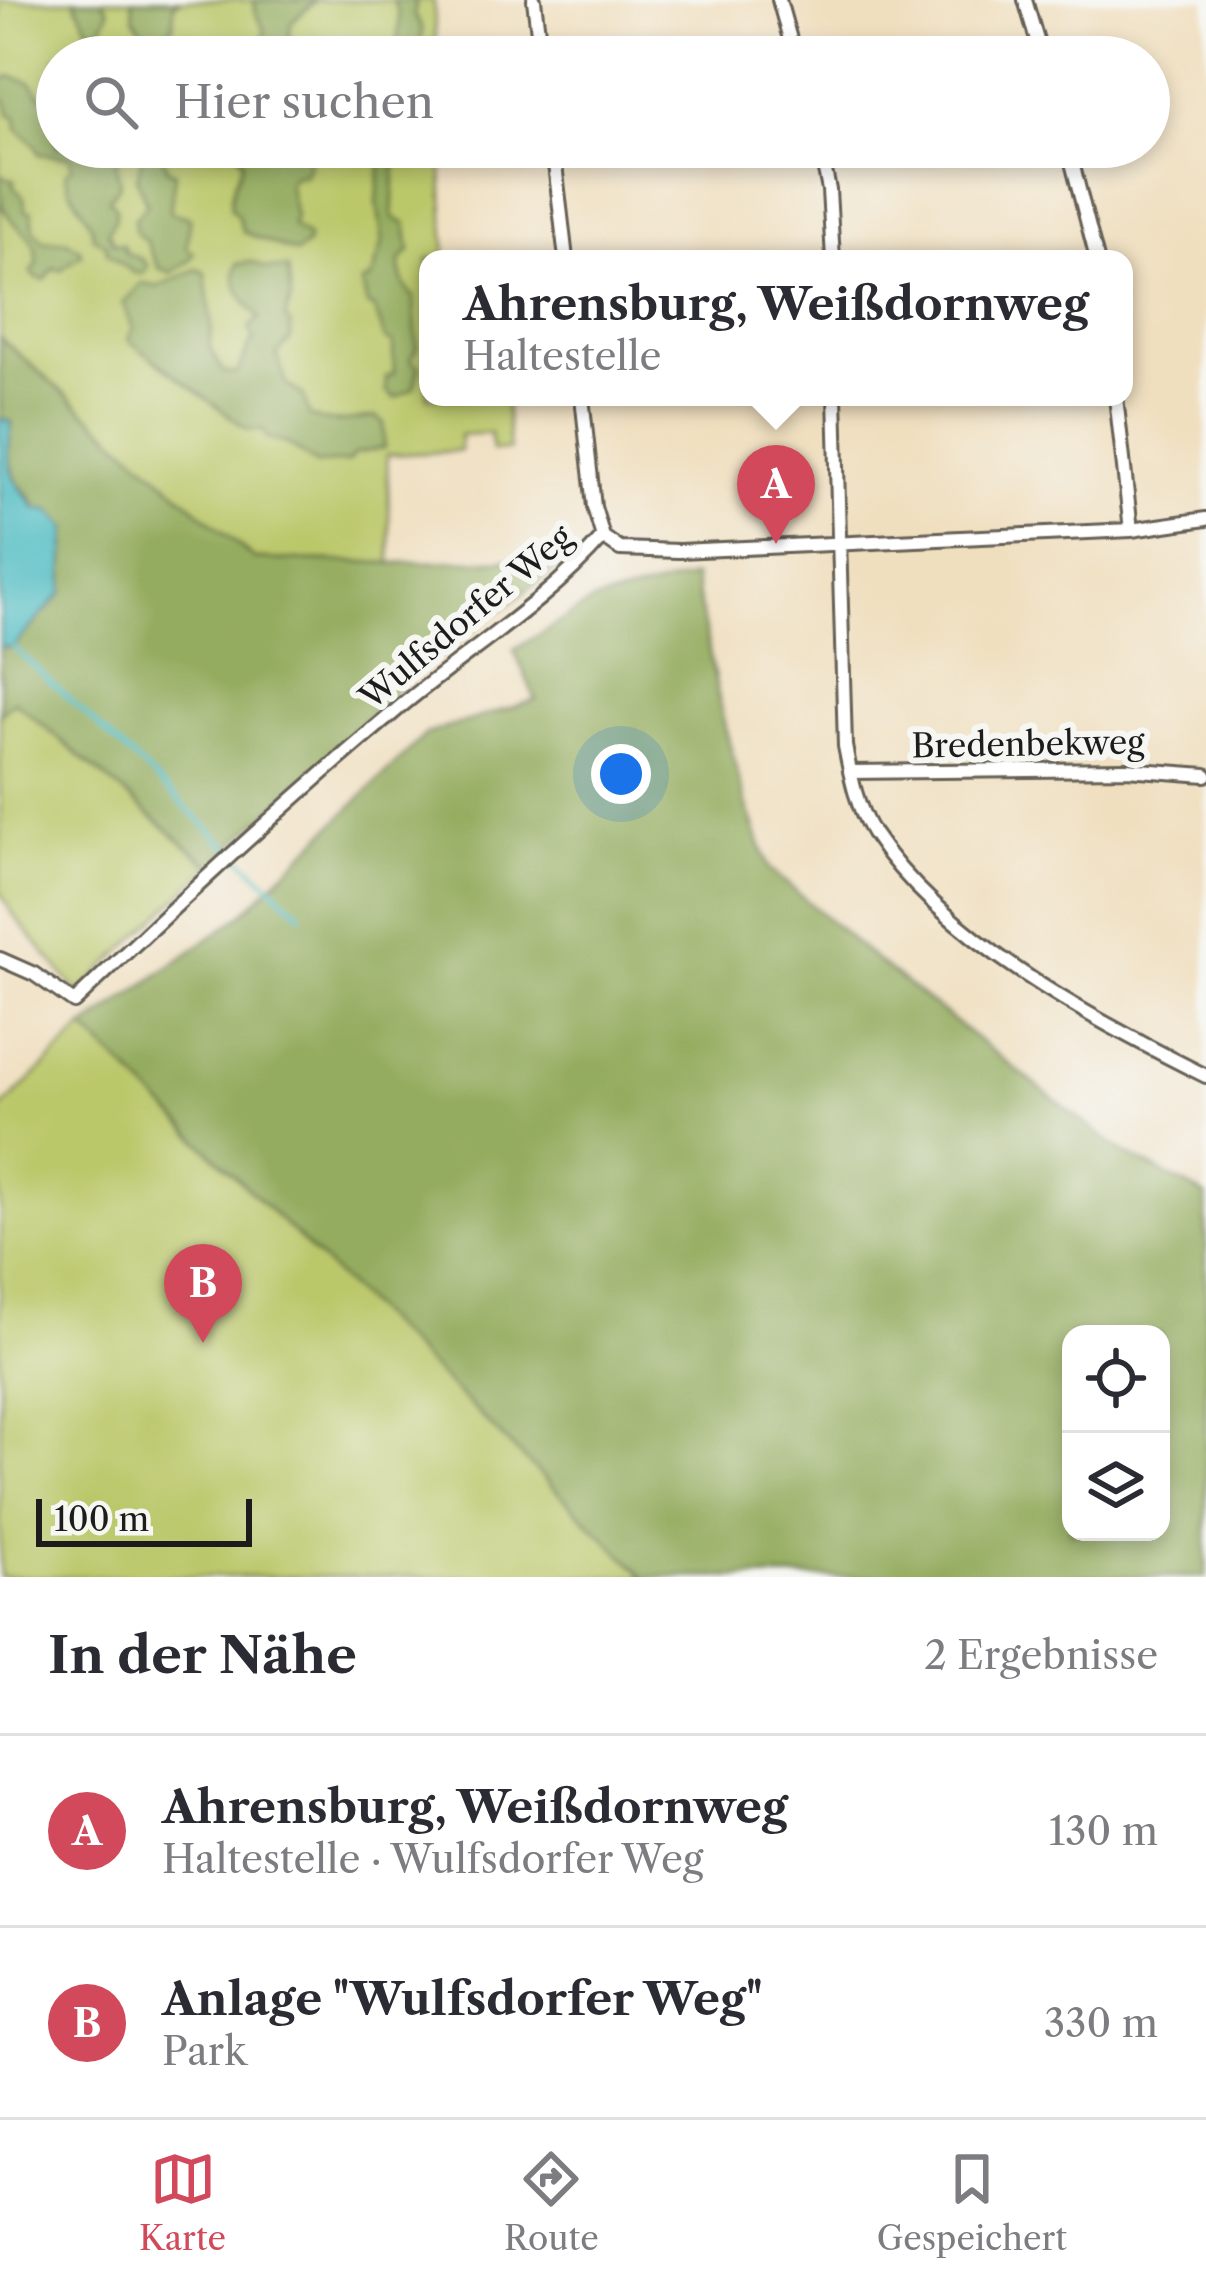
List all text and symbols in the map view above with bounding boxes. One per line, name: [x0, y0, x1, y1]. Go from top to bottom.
search box: [36, 36, 1170, 168]
icon: search: [78, 69, 144, 135]
text: Hier suchen: [174, 74, 434, 130]
popup: [419, 250, 1133, 406]
text: Ahrensburg, Weißdornweg: [463, 276, 1089, 332]
text: Haltestelle: [463, 332, 661, 380]
pin: A: [737, 445, 815, 544]
street label: Wulfsdorfer Weg: [351, 516, 581, 718]
street label: Bredenbekweg: [911, 721, 1146, 767]
your location: [591, 744, 651, 804]
pin: B: [164, 1244, 242, 1343]
map controls: [1062, 1325, 1170, 1541]
button: locate: [1062, 1325, 1170, 1433]
button: layers: [1062, 1433, 1170, 1541]
scale bar: [36, 1493, 252, 1546]
text: 100 m: [54, 1499, 149, 1540]
text: In der Nähe: [48, 1624, 357, 1686]
text: 2 Ergebnisse: [924, 1631, 1158, 1679]
text: Ahrensburg, Weißdornweg: [162, 1779, 788, 1835]
text: A: [72, 1807, 102, 1855]
text: 130 m: [1049, 1807, 1158, 1855]
text: Haltestelle · Wulfsdorfer Weg: [162, 1835, 703, 1883]
text: Anlage "Wulfsdorfer Weg": [162, 1971, 763, 2027]
text: B: [73, 1999, 102, 2047]
text: 330 m: [1044, 1999, 1158, 2047]
text: Park: [162, 2027, 247, 2075]
tab: Karte: [139, 2146, 226, 2259]
tab: Route: [504, 2146, 599, 2259]
tab: Gespeichert: [877, 2146, 1067, 2259]

